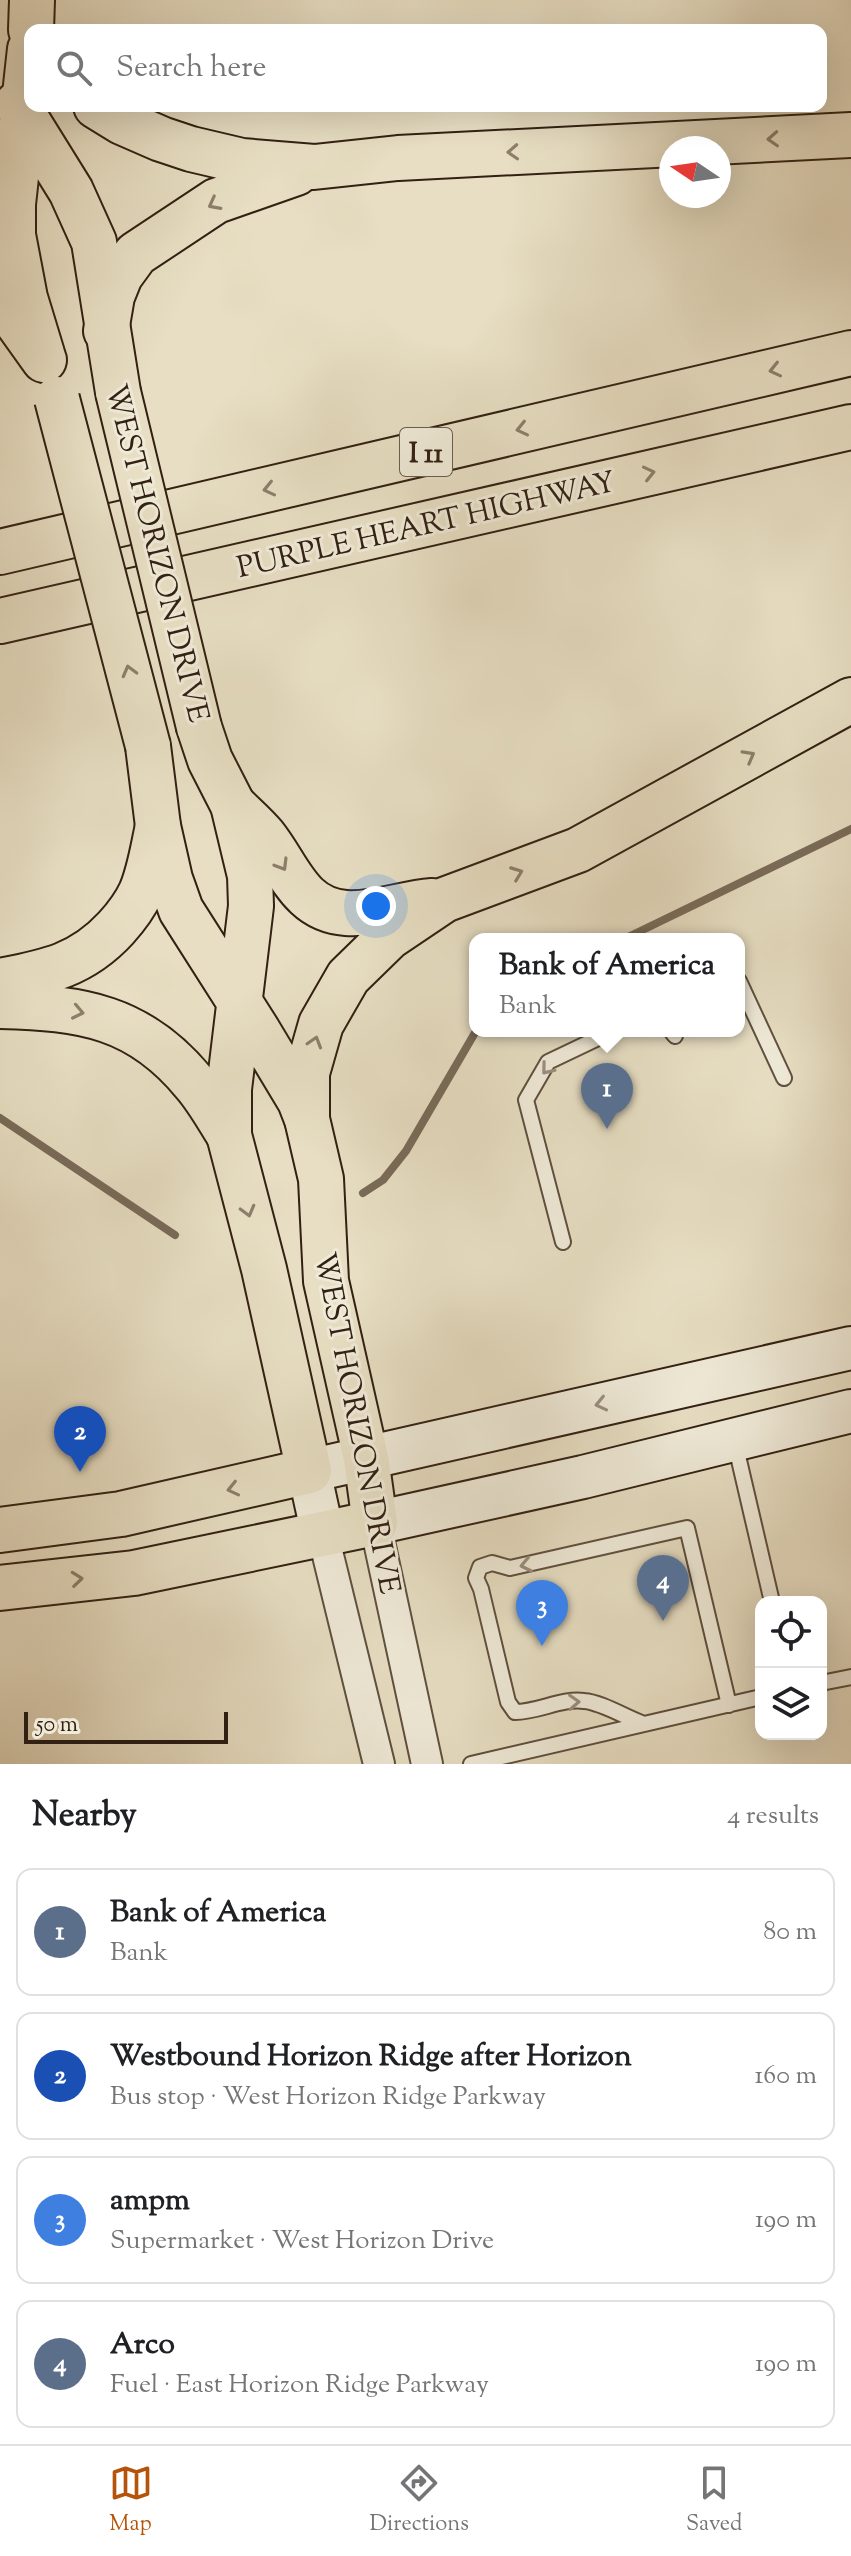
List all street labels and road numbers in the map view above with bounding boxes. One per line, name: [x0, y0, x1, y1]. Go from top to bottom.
street label: WEST HORIZON DRIVE: [93, 380, 218, 727]
road number: I 11: [400, 428, 452, 476]
street label: PURPLE HEART HIGHWAY: [233, 462, 620, 591]
street label: WEST HORIZON DRIVE: [301, 1249, 410, 1598]

